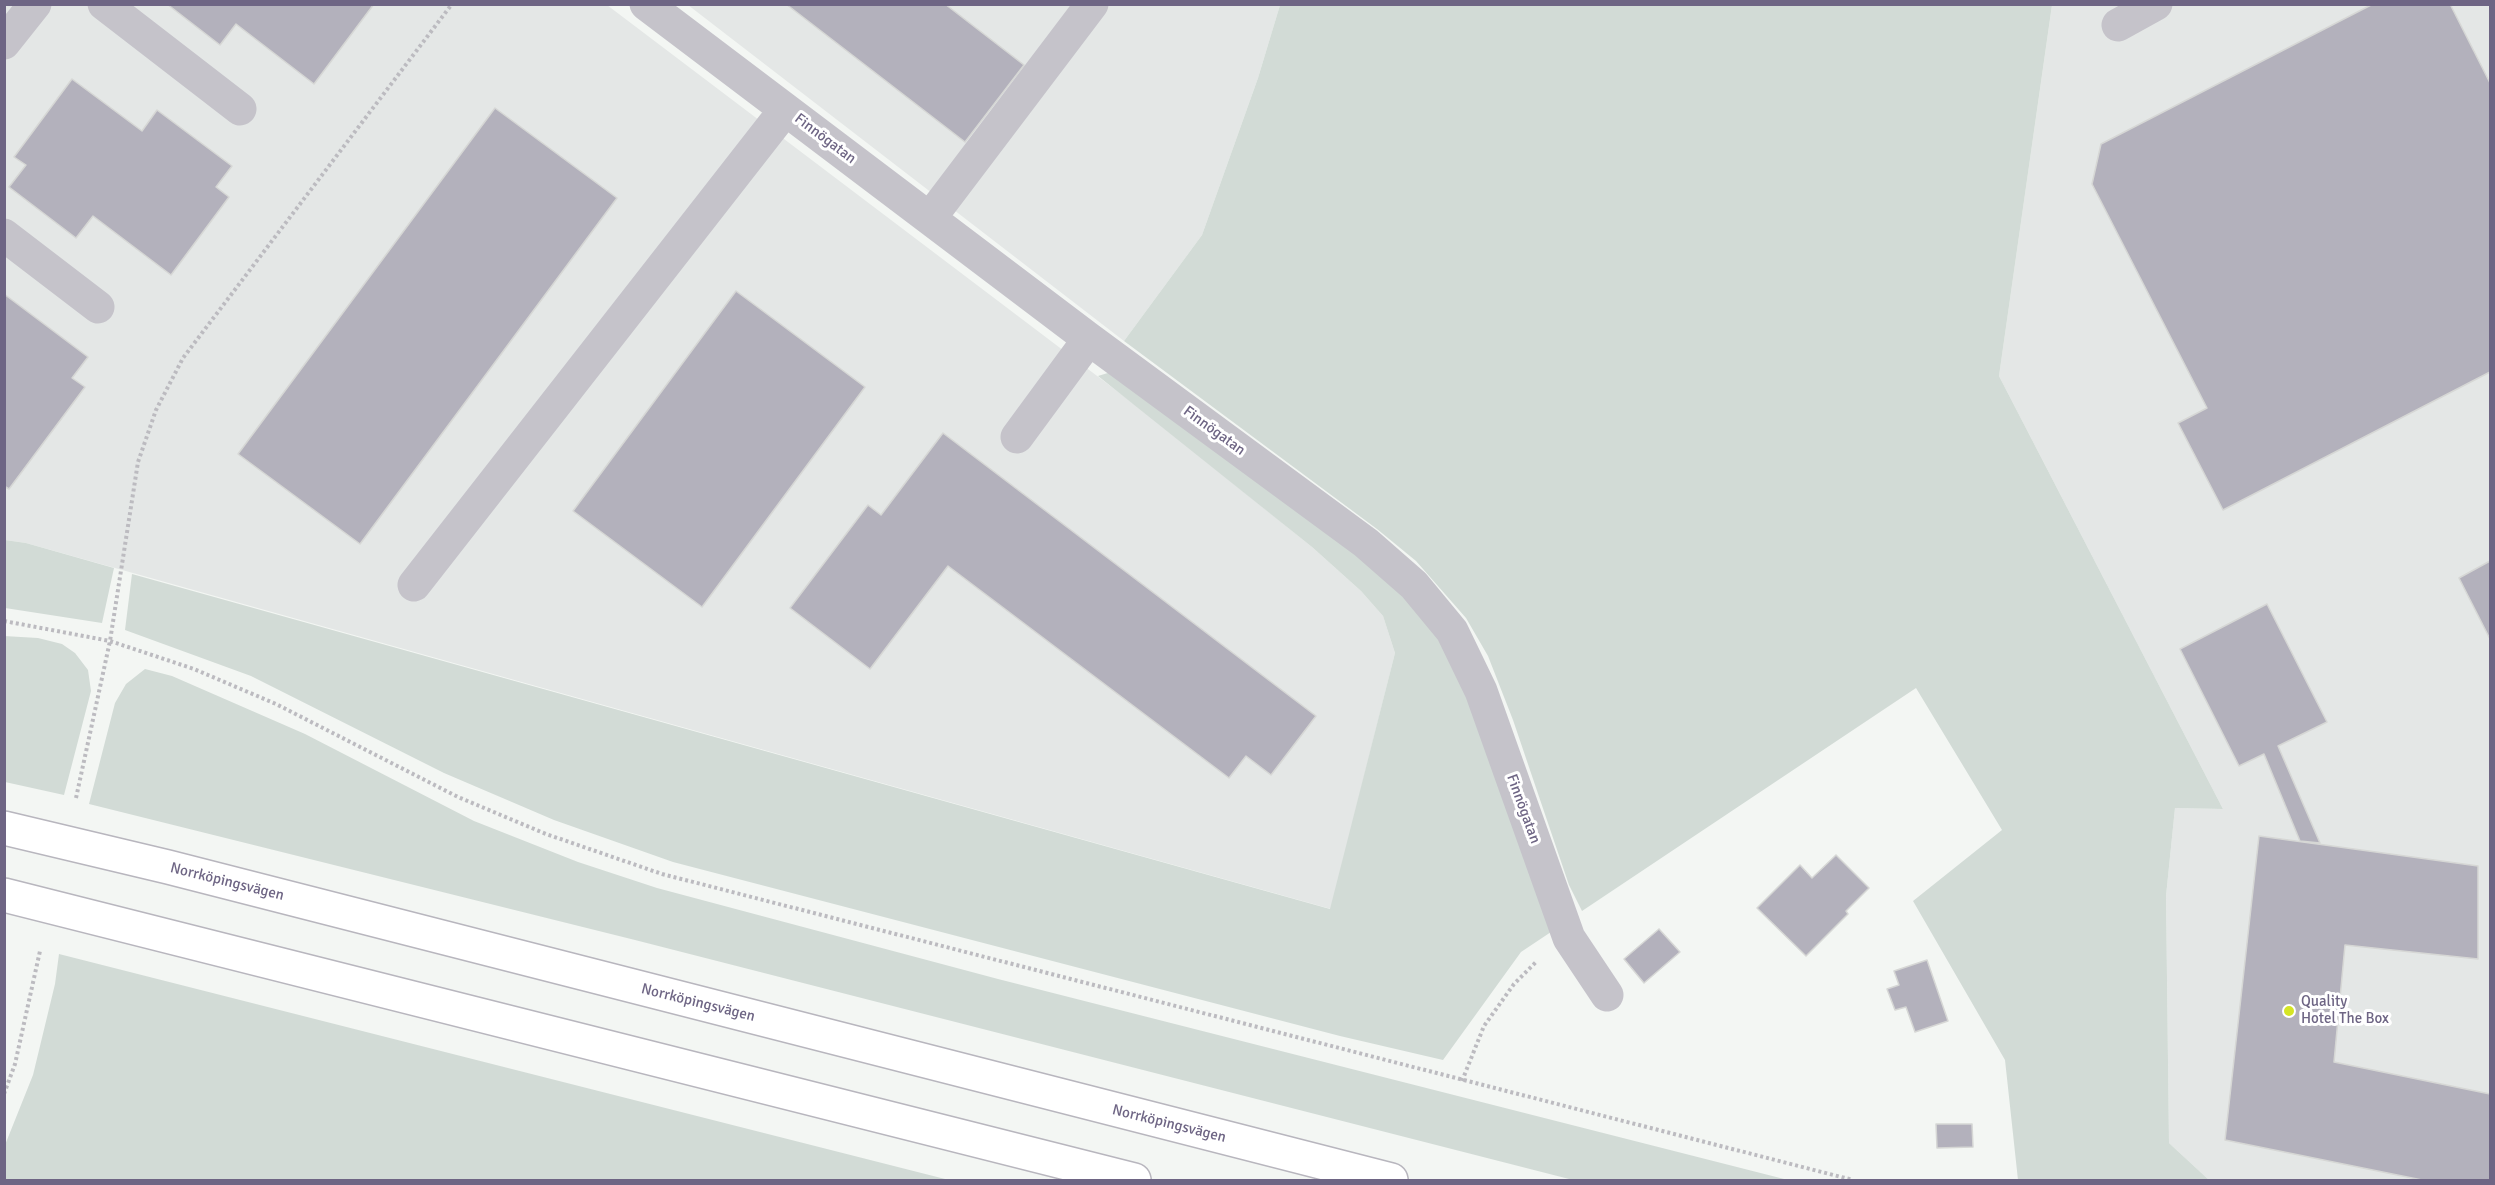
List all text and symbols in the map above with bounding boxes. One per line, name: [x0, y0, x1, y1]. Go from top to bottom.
street label: Finnögatan: [791, 110, 859, 168]
street label: Finnögatan: [1179, 402, 1249, 460]
street label: Finnögatan: [1502, 772, 1544, 846]
street label: Norrköpingsvägen: [168, 859, 286, 905]
street label: Norrköpingsvägen: [639, 980, 757, 1026]
place label: Quality Hotel The Box: [2301, 993, 2389, 1028]
marker: Quality Hotel The Box: [2282, 1004, 2296, 1018]
street label: Norrköpingsvägen: [1110, 1101, 1228, 1147]

